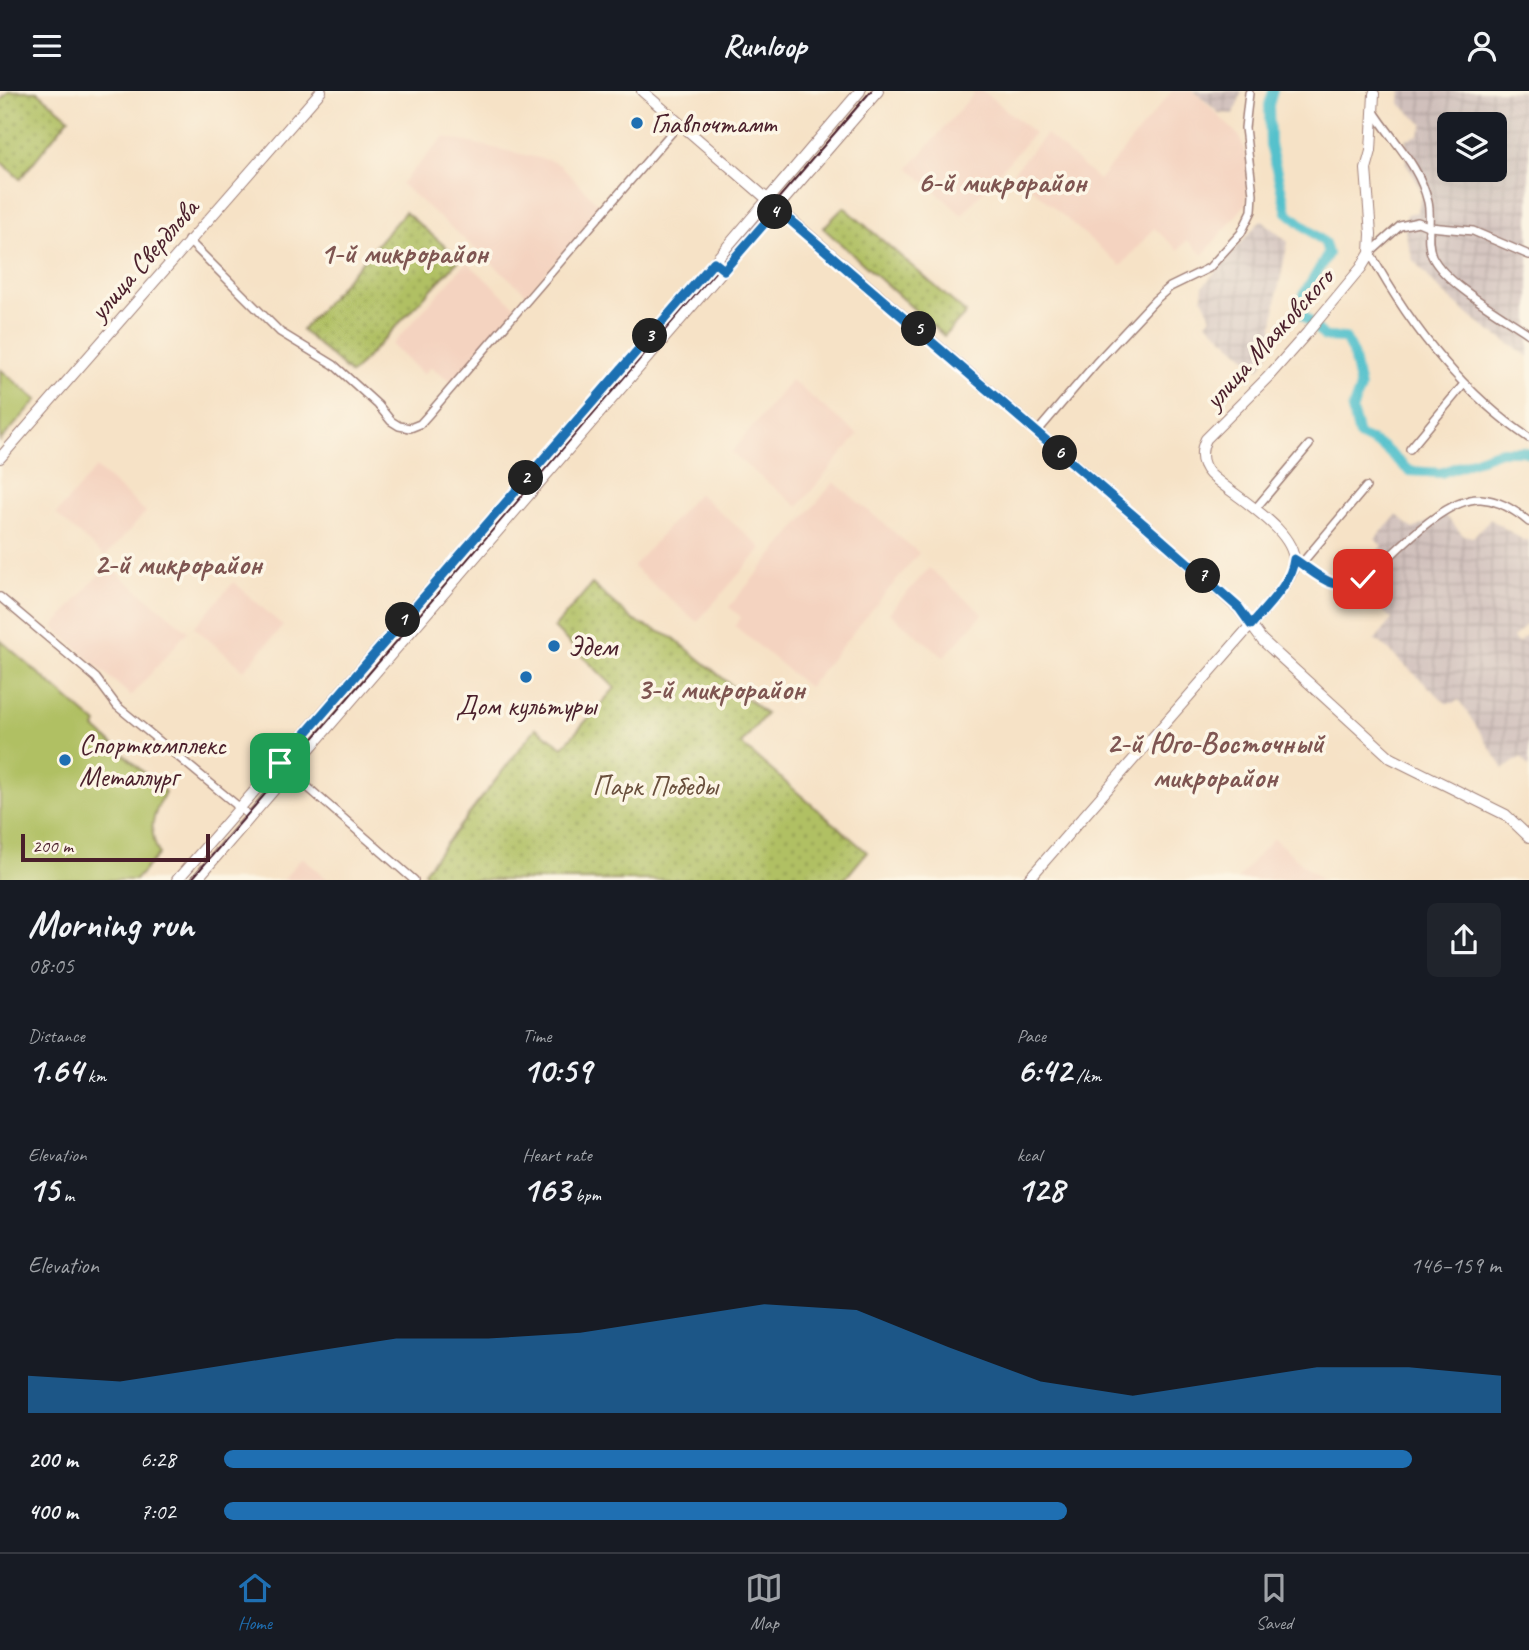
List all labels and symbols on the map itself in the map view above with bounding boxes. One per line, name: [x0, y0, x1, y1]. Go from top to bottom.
place label: Главпочтамт: [651, 106, 778, 141]
marker: Главпочтамт: [629, 115, 645, 131]
district label: 6-й микрорайон: [918, 163, 1088, 201]
street label: улица Свердлова: [80, 189, 207, 329]
pin: 4: [758, 195, 792, 229]
district label: 1-й микрорайон: [320, 234, 490, 272]
street label: улица Маяковского: [1195, 258, 1343, 418]
pin: 5: [902, 311, 936, 347]
pin: 3: [632, 319, 668, 353]
pin: 6: [1042, 435, 1078, 471]
pin: 2: [508, 461, 544, 495]
district label: 2-й микрорайон: [94, 545, 264, 583]
pin: [1333, 549, 1393, 609]
pin: 7: [1186, 559, 1220, 594]
pin: 1: [386, 603, 420, 637]
place label: Эдем: [568, 629, 620, 664]
marker: Эдем: [546, 638, 562, 654]
marker: Дом культуры: [518, 669, 534, 685]
district label: 3-й микрорайон: [637, 670, 807, 708]
place label: Дом культуры: [456, 688, 599, 723]
district label: 2-й Юго-Восточный микрорайон: [1106, 724, 1326, 796]
place label: Спорткомплекс Металлург: [79, 727, 228, 794]
pin: [250, 733, 310, 793]
marker: Спорткомплекс Металлург: [57, 752, 73, 768]
park label: Парк Победы: [592, 768, 720, 803]
scale bar: [21, 831, 210, 863]

